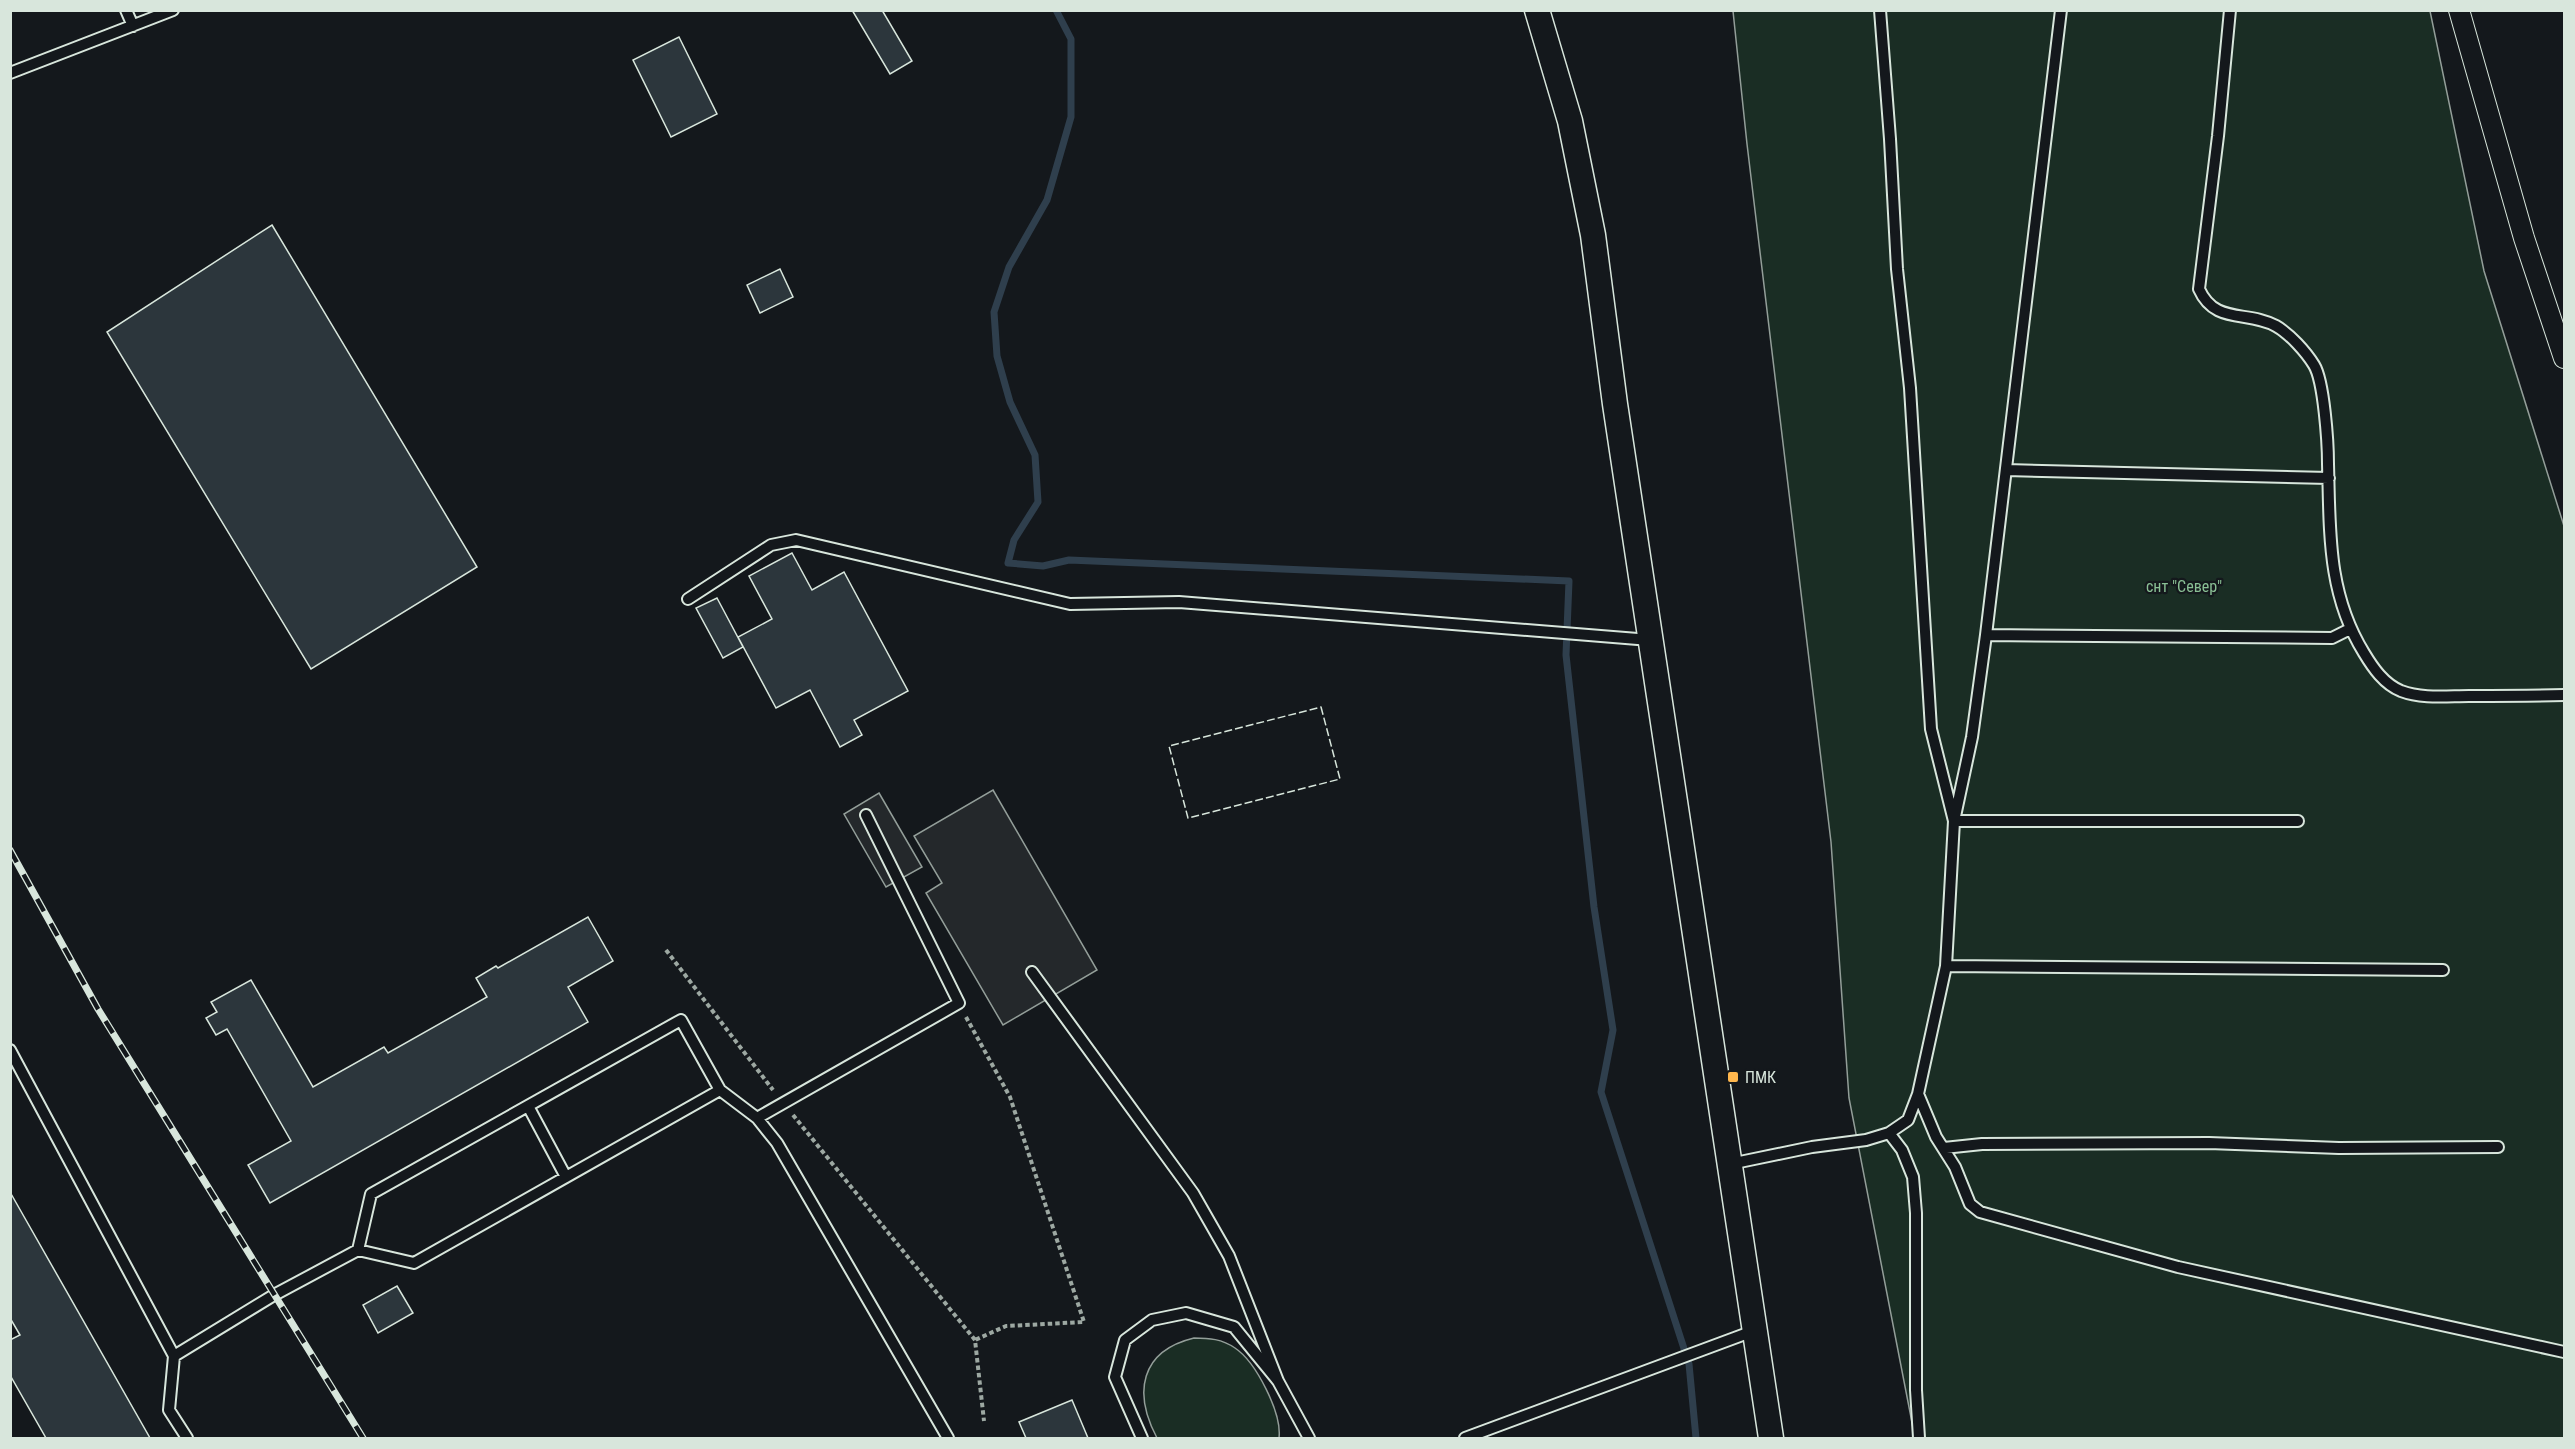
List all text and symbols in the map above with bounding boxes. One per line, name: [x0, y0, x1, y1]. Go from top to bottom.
park label: снт "Север": [2146, 577, 2222, 596]
place label: ПМК: [1745, 1068, 1776, 1087]
marker: ПМК: [1726, 1070, 1740, 1084]

